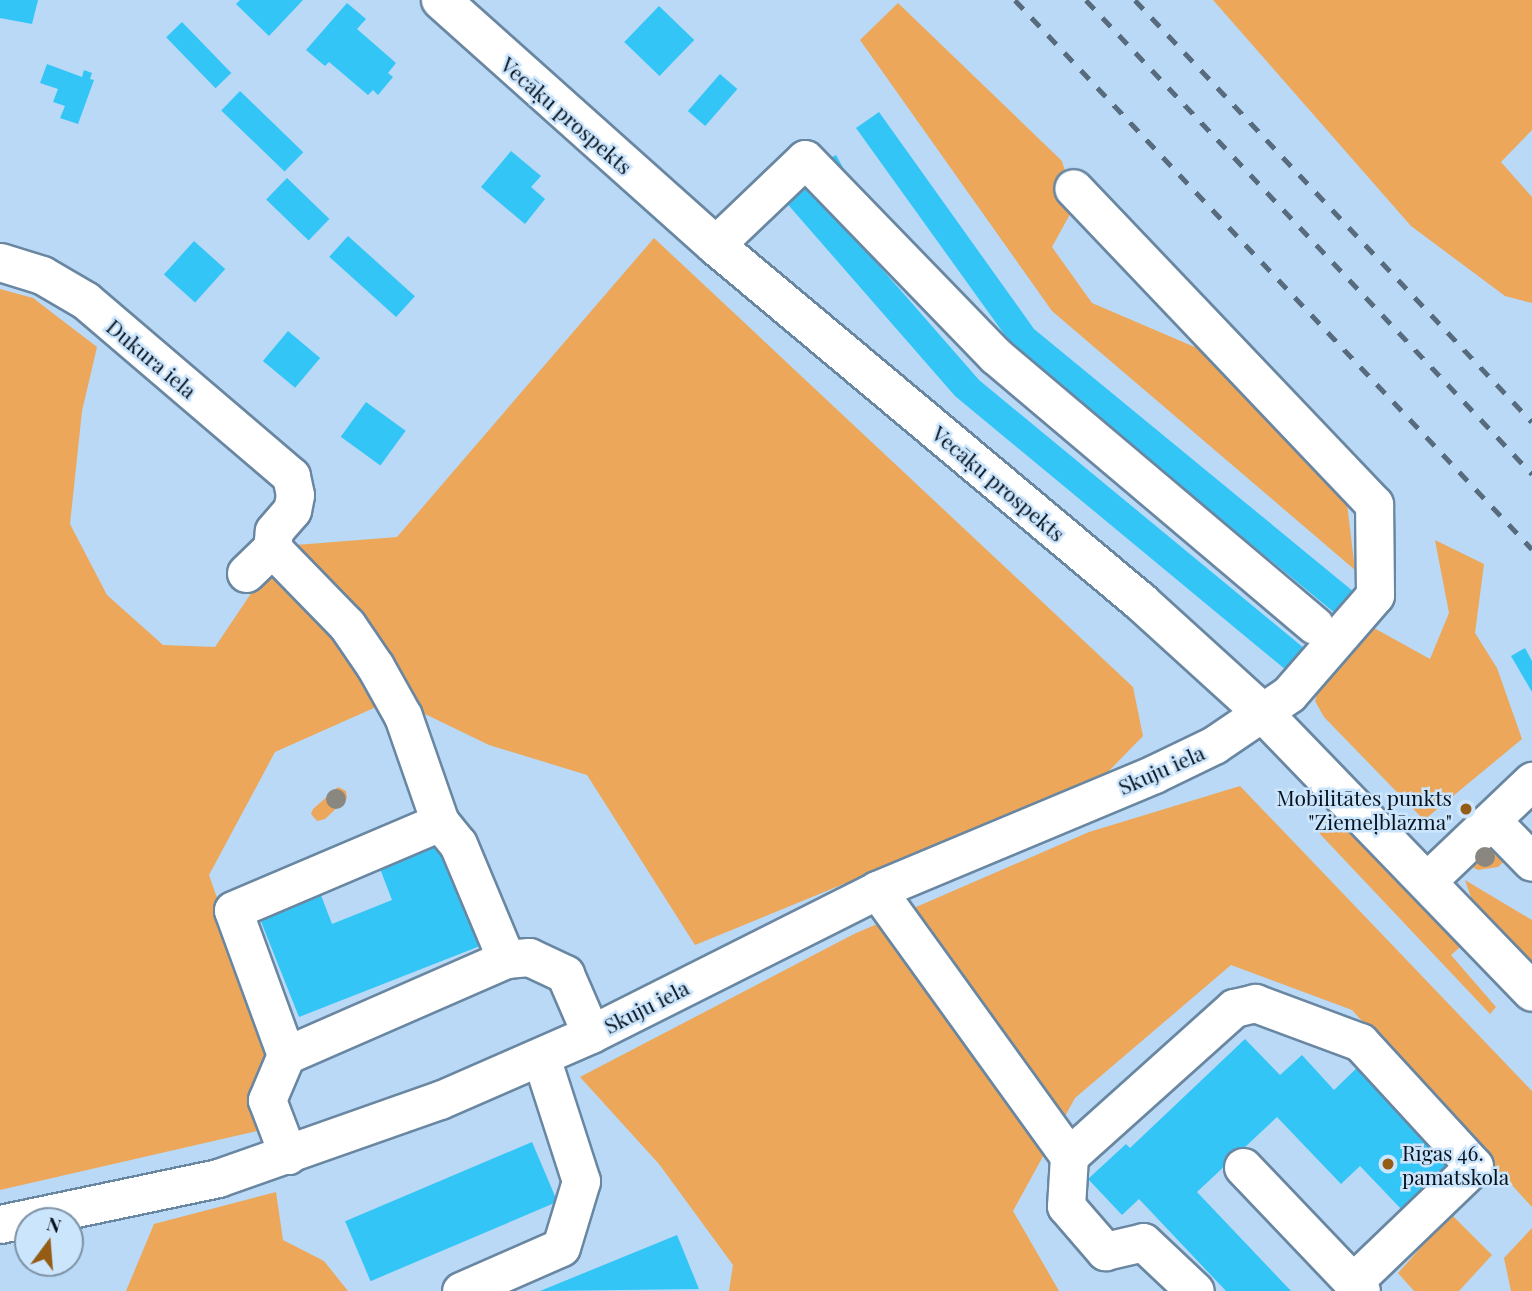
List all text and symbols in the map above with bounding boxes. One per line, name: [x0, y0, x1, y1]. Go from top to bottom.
street label: Vecāķu prospekts: [496, 51, 638, 179]
street label: Dukura iela: [102, 313, 202, 403]
street label: Vecāķu prospekts: [928, 420, 1070, 546]
street label: Skuju iela: [1114, 739, 1208, 799]
place label: Mobilitātes punkts "Ziemeļblāzma": [1277, 784, 1452, 834]
marker: Mobilitātes punkts "Ziemeļblāzma": [1458, 801, 1474, 817]
street label: Skuju iela: [600, 974, 692, 1038]
place label: Rīgas 46. pamatskola: [1402, 1139, 1509, 1189]
marker: Rīgas 46. pamatskola: [1380, 1156, 1396, 1172]
north arrow: [14, 1207, 84, 1277]
text: N: [44, 1209, 64, 1238]

